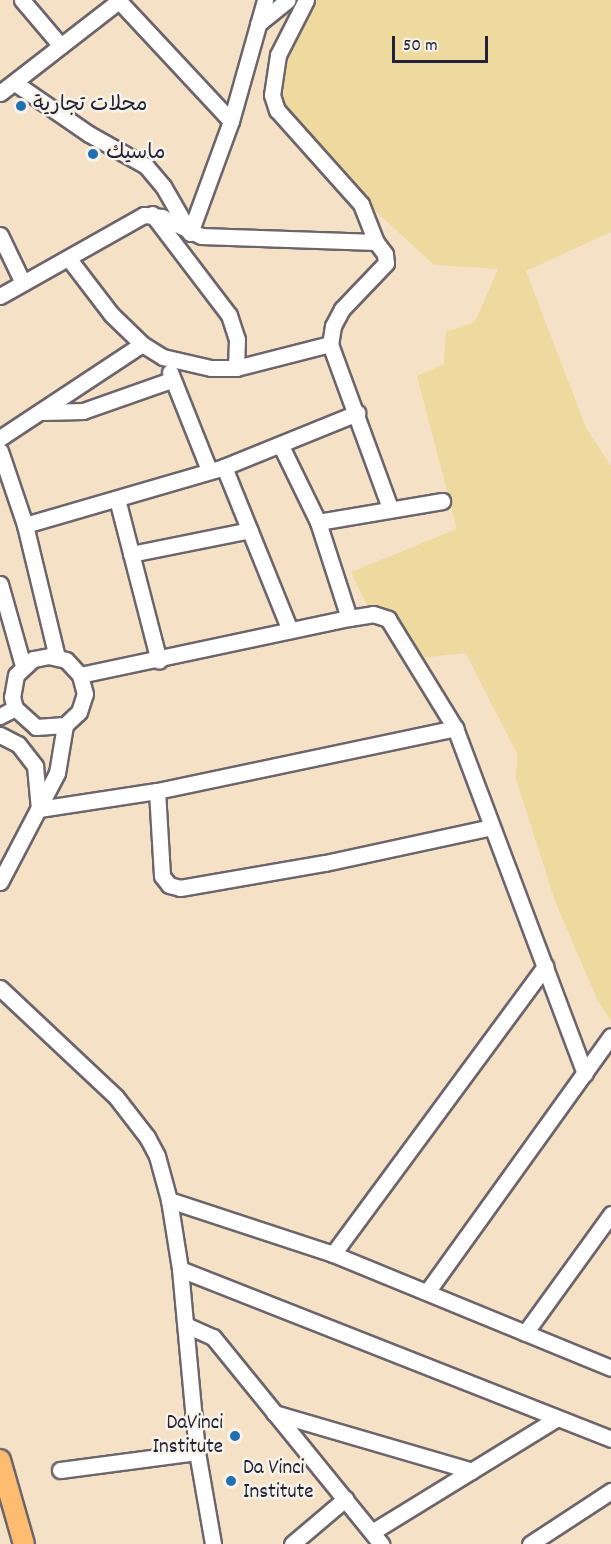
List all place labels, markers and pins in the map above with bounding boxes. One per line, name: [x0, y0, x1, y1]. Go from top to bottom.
place label: محلات تجارية: [33, 93, 148, 119]
marker: محلات تجارية: [14, 99, 28, 113]
place label: ماسيك: [106, 141, 165, 167]
marker: ماسيك: [84, 145, 102, 163]
place label: DaVinci Institute: [153, 1411, 223, 1461]
marker: DaVinci Institute: [228, 1429, 242, 1443]
place label: Da Vinci Institute: [243, 1456, 313, 1506]
marker: Da Vinci Institute: [224, 1474, 238, 1488]

